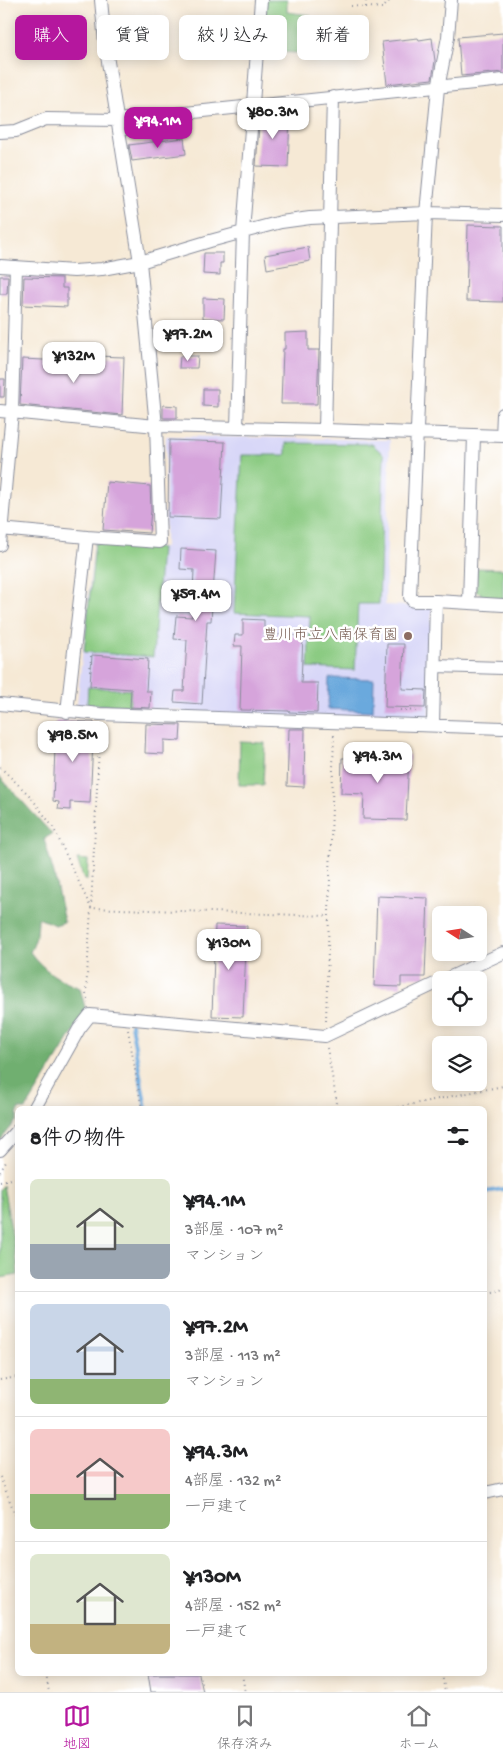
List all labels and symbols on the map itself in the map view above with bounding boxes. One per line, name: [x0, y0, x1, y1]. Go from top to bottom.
pin: ¥80.3M: [232, 98, 314, 140]
pin: ¥94.1M: [117, 106, 199, 149]
pin: ¥97.2M: [147, 320, 229, 362]
pin: ¥132M: [39, 342, 109, 384]
pin: ¥59.4M: [155, 580, 237, 622]
place label: 豊川市立八南保育園: [263, 626, 398, 645]
marker: 豊川市立八南保育園: [402, 630, 414, 642]
pin: ¥98.5M: [32, 720, 114, 763]
pin: ¥94.3M: [337, 742, 419, 784]
north arrow: [432, 906, 488, 961]
pin: ¥130M: [194, 928, 264, 971]

